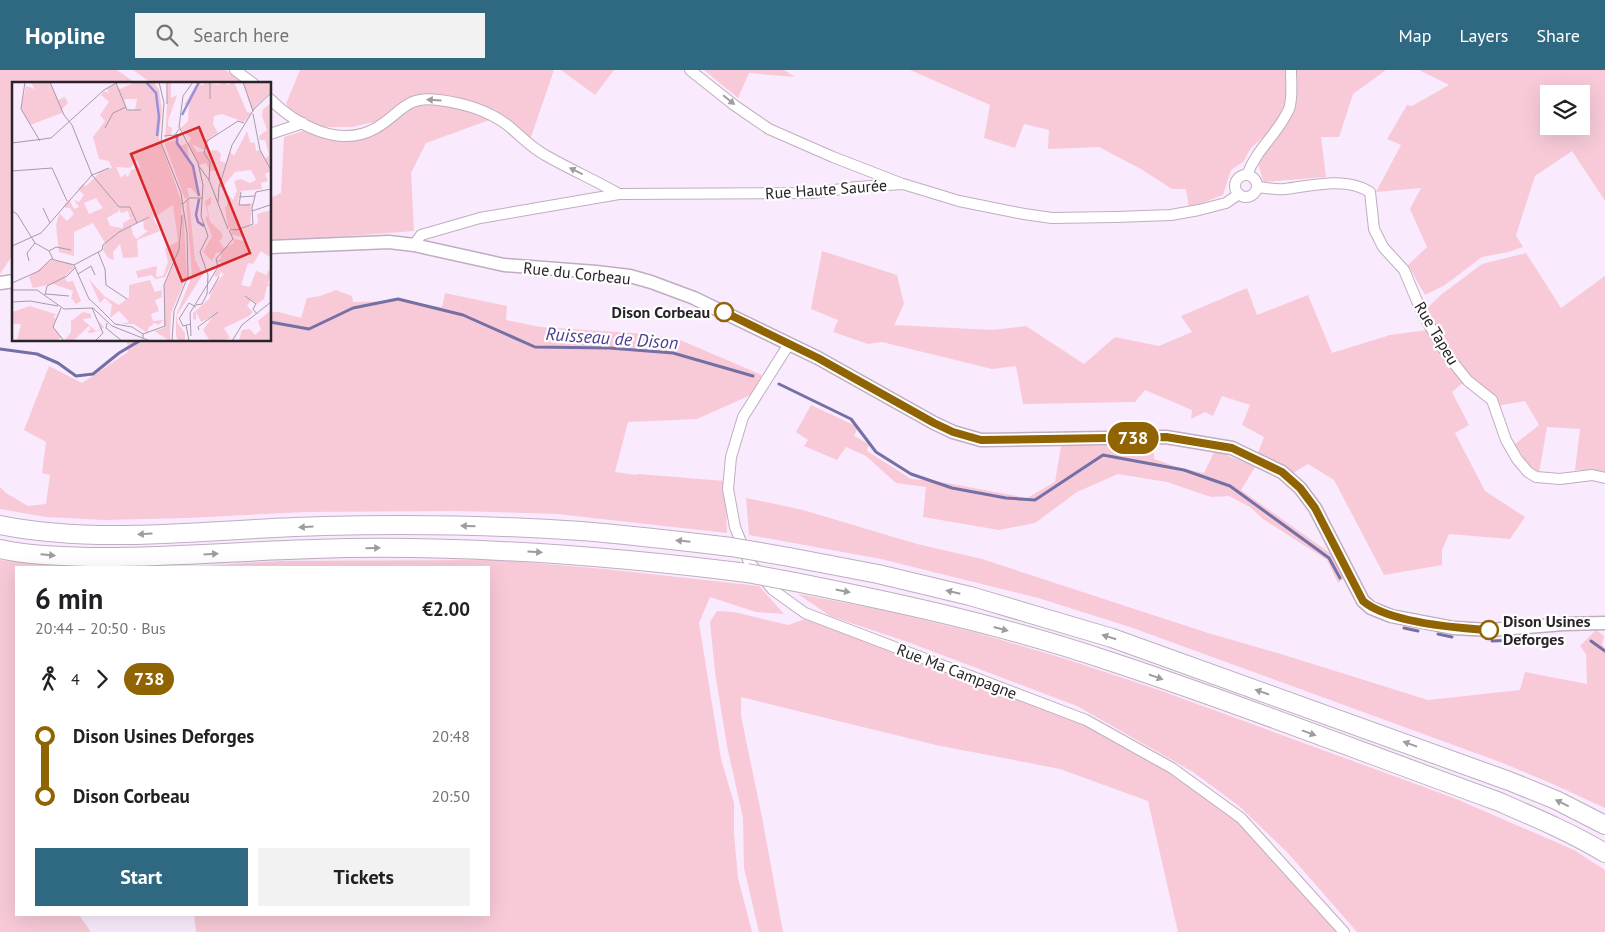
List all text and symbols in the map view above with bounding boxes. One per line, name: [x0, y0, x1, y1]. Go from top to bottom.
search box: [135, 13, 485, 58]
text: Hopline: [25, 20, 105, 51]
icon: search: [153, 21, 181, 49]
text: Search here: [193, 23, 289, 47]
text: Map: [1399, 24, 1431, 47]
text: Layers: [1459, 24, 1508, 47]
text: Share: [1536, 24, 1580, 47]
inset map: [12, 82, 271, 341]
map controls: [1540, 85, 1590, 135]
button: layers: [1540, 85, 1590, 135]
one-way arrow: [722, 95, 735, 106]
one-way arrow: [425, 96, 441, 104]
one-way arrow: [569, 166, 584, 175]
street label: Rue Haute Saurée: [764, 175, 888, 203]
street label: Rue du Corbeau: [522, 257, 632, 289]
street label: Rue Tapeu: [1410, 298, 1464, 368]
place label: Dison Corbeau: [612, 302, 710, 322]
marker: Dison Corbeau: [714, 302, 734, 322]
water label: Ruisseau de Dison: [545, 322, 679, 354]
line badge: 738: [1104, 422, 1162, 454]
text: 738: [1118, 426, 1148, 449]
one-way arrow: [460, 521, 476, 529]
one-way arrow: [298, 523, 314, 531]
one-way arrow: [137, 531, 153, 539]
one-way arrow: [674, 537, 690, 545]
one-way arrow: [365, 544, 381, 552]
one-way arrow: [203, 549, 219, 557]
one-way arrow: [528, 549, 544, 557]
one-way arrow: [41, 551, 57, 559]
text: 6 min: [35, 580, 103, 617]
one-way arrow: [835, 588, 851, 596]
one-way arrow: [946, 588, 961, 596]
text: €2.00: [422, 597, 470, 621]
place label: Dison Usines Deforges: [1503, 611, 1591, 649]
text: 20:44 – 20:50 · Bus: [35, 618, 166, 638]
marker: Dison Usines Deforges: [1479, 620, 1499, 640]
one-way arrow: [994, 625, 1009, 633]
one-way arrow: [1102, 633, 1117, 640]
street label: Rue Ma Campagne: [894, 639, 1020, 703]
icon: walk: [35, 665, 63, 693]
icon: forward: [88, 665, 116, 693]
text: 738: [134, 667, 164, 690]
text: 4: [71, 669, 80, 689]
one-way arrow: [1149, 674, 1164, 682]
one-way arrow: [1255, 688, 1270, 695]
text: Dison Usines Deforges: [73, 724, 254, 748]
text: 20:48: [432, 726, 470, 746]
one-way arrow: [1302, 729, 1317, 737]
one-way arrow: [1402, 740, 1417, 748]
text: Dison Corbeau: [73, 784, 190, 808]
text: 20:50: [432, 786, 470, 806]
one-way arrow: [1554, 799, 1569, 807]
button: Start: [35, 848, 248, 906]
button: Tickets: [258, 848, 470, 906]

